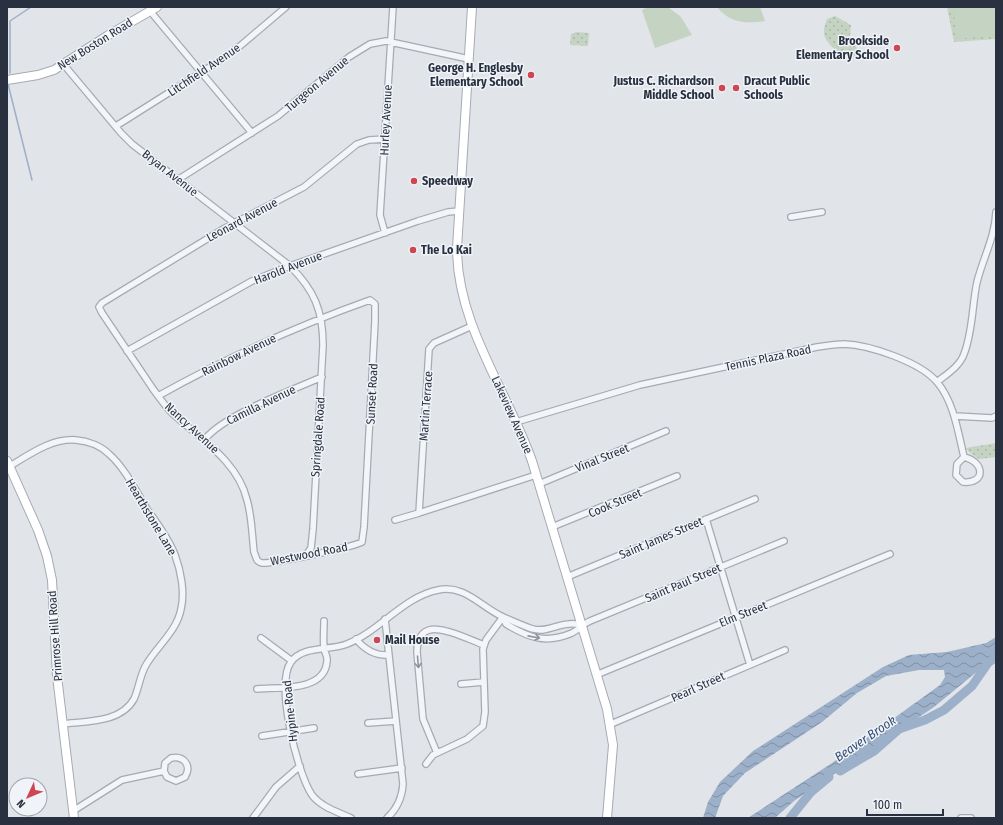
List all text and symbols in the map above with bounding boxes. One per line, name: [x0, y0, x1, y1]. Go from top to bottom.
street label: New Boston Road: [55, 15, 135, 73]
place label: Brookside Elementary School: [796, 34, 890, 62]
street label: Litchfield Avenue: [165, 41, 243, 99]
marker: Brookside Elementary School: [892, 43, 902, 53]
street label: Turgeon Avenue: [283, 53, 352, 115]
place label: George H. Englesby Elementary School: [428, 61, 524, 89]
marker: George H. Englesby Elementary School: [526, 70, 536, 80]
place label: Justus C. Richardson Middle School: [612, 74, 715, 102]
place label: Dracut Public Schools: [744, 74, 811, 102]
marker: Justus C. Richardson Middle School: [717, 83, 727, 93]
marker: Dracut Public Schools: [731, 83, 741, 93]
street label: Hurley Avenue: [377, 84, 395, 156]
street label: Bryan Avenue: [139, 147, 201, 199]
place label: Speedway: [422, 174, 473, 188]
marker: Speedway: [409, 176, 419, 186]
street label: Leonard Avenue: [204, 195, 280, 245]
place label: The Lo Kai: [421, 243, 472, 257]
marker: The Lo Kai: [408, 245, 418, 255]
street label: Harold Avenue: [252, 249, 324, 287]
street label: Rainbow Avenue: [199, 331, 279, 379]
street label: Tennis Plaza Road: [724, 342, 812, 374]
street label: Sunset Road: [363, 363, 381, 425]
street label: Martin Terrace: [417, 370, 435, 442]
street label: Lakeview Avenue: [489, 374, 535, 456]
street label: Camilla Avenue: [224, 382, 298, 428]
street label: Springdale Road: [308, 396, 328, 478]
street label: Nancy Avenue: [162, 399, 222, 457]
street label: Vinal Street: [573, 441, 631, 475]
street label: Hearthstone Lane: [123, 476, 179, 558]
street label: Cook Street: [586, 486, 644, 520]
street label: Saint James Street: [617, 514, 705, 562]
street label: Westwood Road: [269, 540, 349, 568]
street label: Saint Paul Street: [643, 561, 723, 605]
street label: Primrose Hill Road: [45, 590, 65, 682]
street label: Elm Street: [717, 598, 769, 630]
place label: Mail House: [385, 633, 440, 647]
one-way arrow: [527, 634, 540, 642]
marker: Mail House: [372, 635, 382, 645]
one-way arrow: [414, 655, 422, 668]
street label: Pearl Street: [669, 669, 727, 705]
street label: Hypine Road: [280, 679, 300, 743]
water label: Beaver Brook: [832, 712, 899, 764]
north arrow: [8, 777, 48, 817]
scale bar: [867, 791, 943, 817]
text: N: [14, 797, 28, 810]
text: 100 m: [873, 798, 902, 812]

